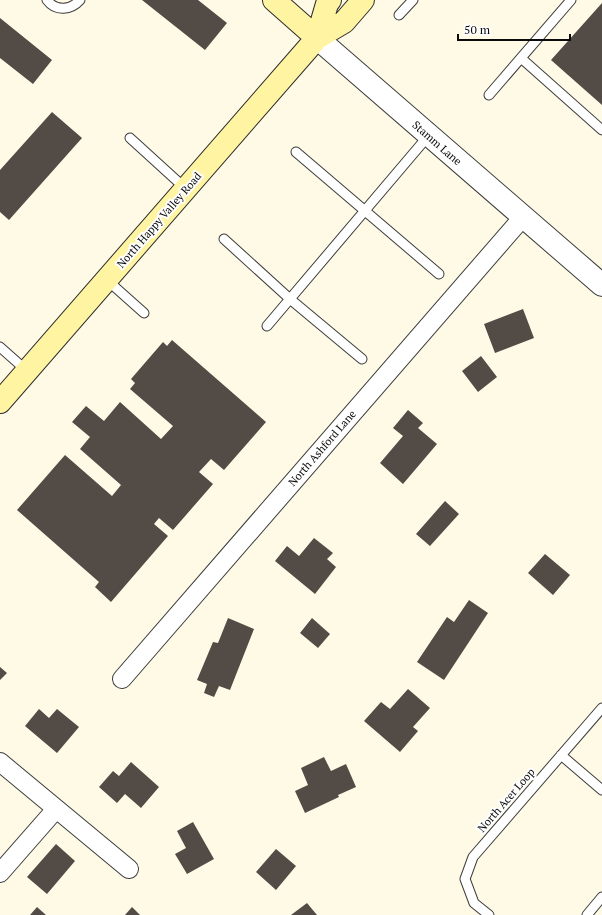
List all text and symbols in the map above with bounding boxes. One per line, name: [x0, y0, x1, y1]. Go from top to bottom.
scale bar: [458, 16, 570, 42]
text: 50 m: [464, 22, 491, 37]
street label: Stamm Lane: [409, 118, 465, 169]
street label: North Happy Valley Road: [114, 169, 204, 271]
street label: North Ashford Lane: [285, 407, 359, 489]
street label: North Acer Loop: [474, 765, 538, 835]

